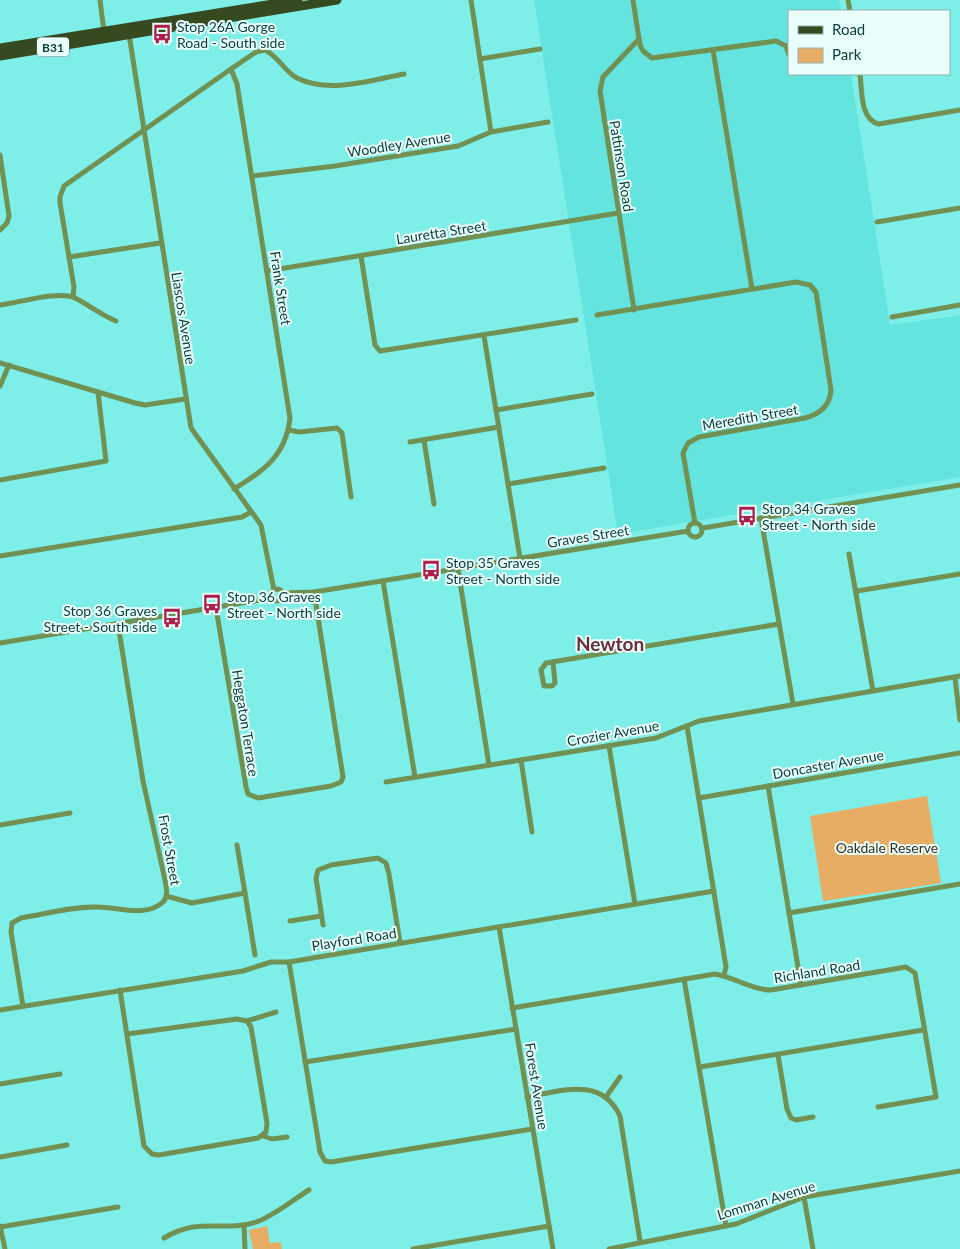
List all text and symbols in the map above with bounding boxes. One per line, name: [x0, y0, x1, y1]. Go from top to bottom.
legend: [788, 10, 950, 75]
place label: Stop 26A Gorge Road - South side: [177, 18, 285, 51]
text: Road: [832, 20, 865, 38]
bus stop icon: Stop 26A Gorge Road - South side: [151, 23, 173, 45]
road number: B31: [37, 38, 69, 56]
text: Park: [832, 45, 862, 63]
street label: Pattinson Road: [606, 119, 638, 213]
street label: Woodley Avenue: [346, 127, 452, 161]
street label: Lauretta Street: [395, 216, 487, 248]
street label: Frank Street: [267, 250, 295, 326]
street label: Liascos Avenue: [168, 270, 200, 366]
street label: Meredith Street: [701, 400, 799, 434]
place label: Stop 34 Graves Street - North side: [762, 500, 876, 533]
bus stop icon: Stop 34 Graves Street - North side: [736, 505, 758, 527]
street label: Graves Street: [546, 521, 630, 551]
place label: Stop 35 Graves Street - North side: [446, 554, 560, 587]
bus stop icon: Stop 35 Graves Street - North side: [420, 559, 442, 581]
place label: Stop 36 Graves Street - North side: [227, 588, 341, 621]
bus stop icon: Stop 36 Graves Street - North side: [201, 593, 223, 615]
place label: Stop 36 Graves Street - South side: [43, 602, 157, 635]
bus stop icon: Stop 36 Graves Street - South side: [161, 607, 183, 629]
district label: Newton: [576, 632, 644, 655]
street label: Heggaton Terrace: [229, 668, 263, 778]
street label: Crozier Avenue: [566, 717, 660, 749]
street label: Doncaster Avenue: [771, 746, 885, 782]
street label: Frost Street: [155, 813, 185, 887]
park label: Oakdale Reserve: [836, 839, 938, 856]
street label: Playford Road: [310, 924, 398, 954]
street label: Richland Road: [773, 956, 861, 986]
street label: Forest Avenue: [522, 1041, 552, 1131]
street label: Lomman Avenue: [715, 1177, 817, 1223]

